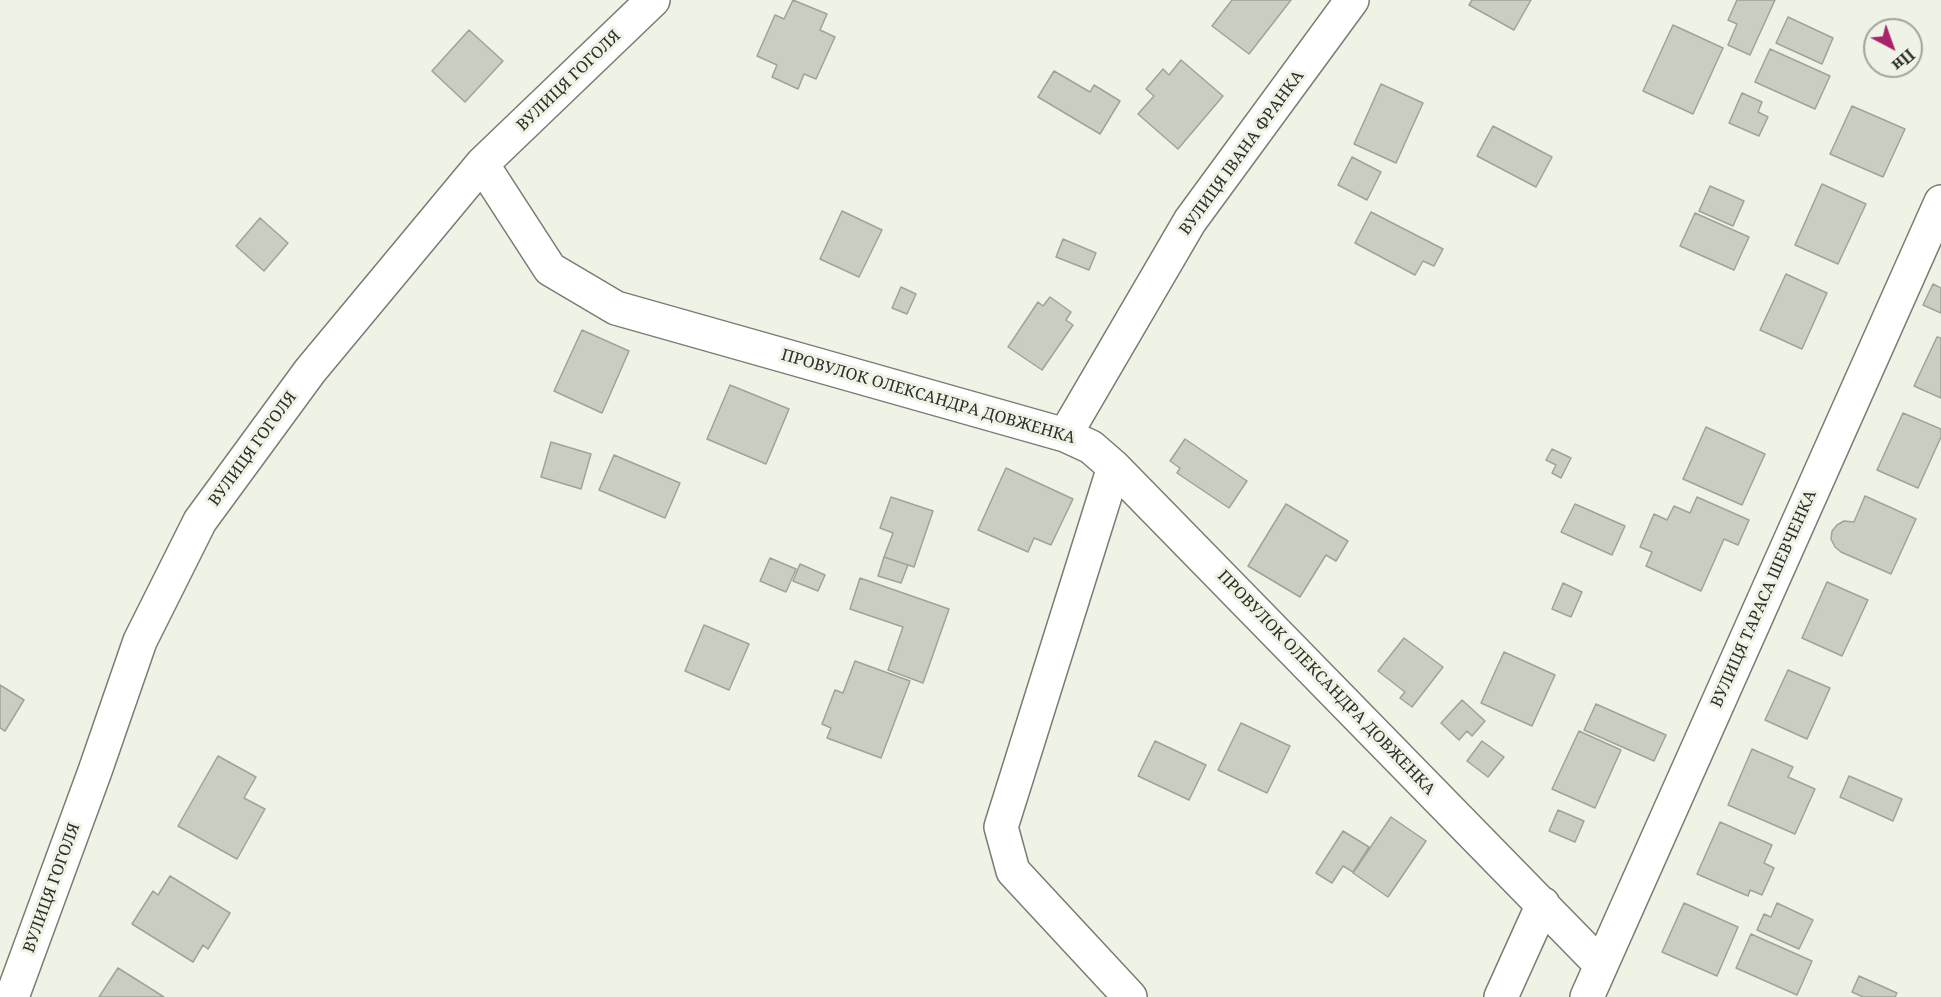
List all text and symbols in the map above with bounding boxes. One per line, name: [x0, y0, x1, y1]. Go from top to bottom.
north arrow: [1863, 18, 1923, 78]
street label: ВУЛИЦЯ ГОГОЛЯ: [513, 27, 625, 135]
text: Пн: [1887, 44, 1920, 76]
street label: ВУЛИЦЯ ІВАНА ФРАНКА: [1176, 67, 1308, 239]
street label: ПРОВУЛОК ОЛЕКСАНДРА ДОВЖЕНКА: [779, 346, 1077, 448]
street label: ВУЛИЦЯ ГОГОЛЯ: [205, 388, 301, 510]
street label: ВУЛИЦЯ ТАРАСА ШЕВЧЕНКА: [1707, 488, 1821, 710]
street label: ПРОВУЛОК ОЛЕКСАНДРА ДОВЖЕНКА: [1213, 567, 1439, 799]
street label: ВУЛИЦЯ ГОГОЛЯ: [20, 820, 84, 956]

